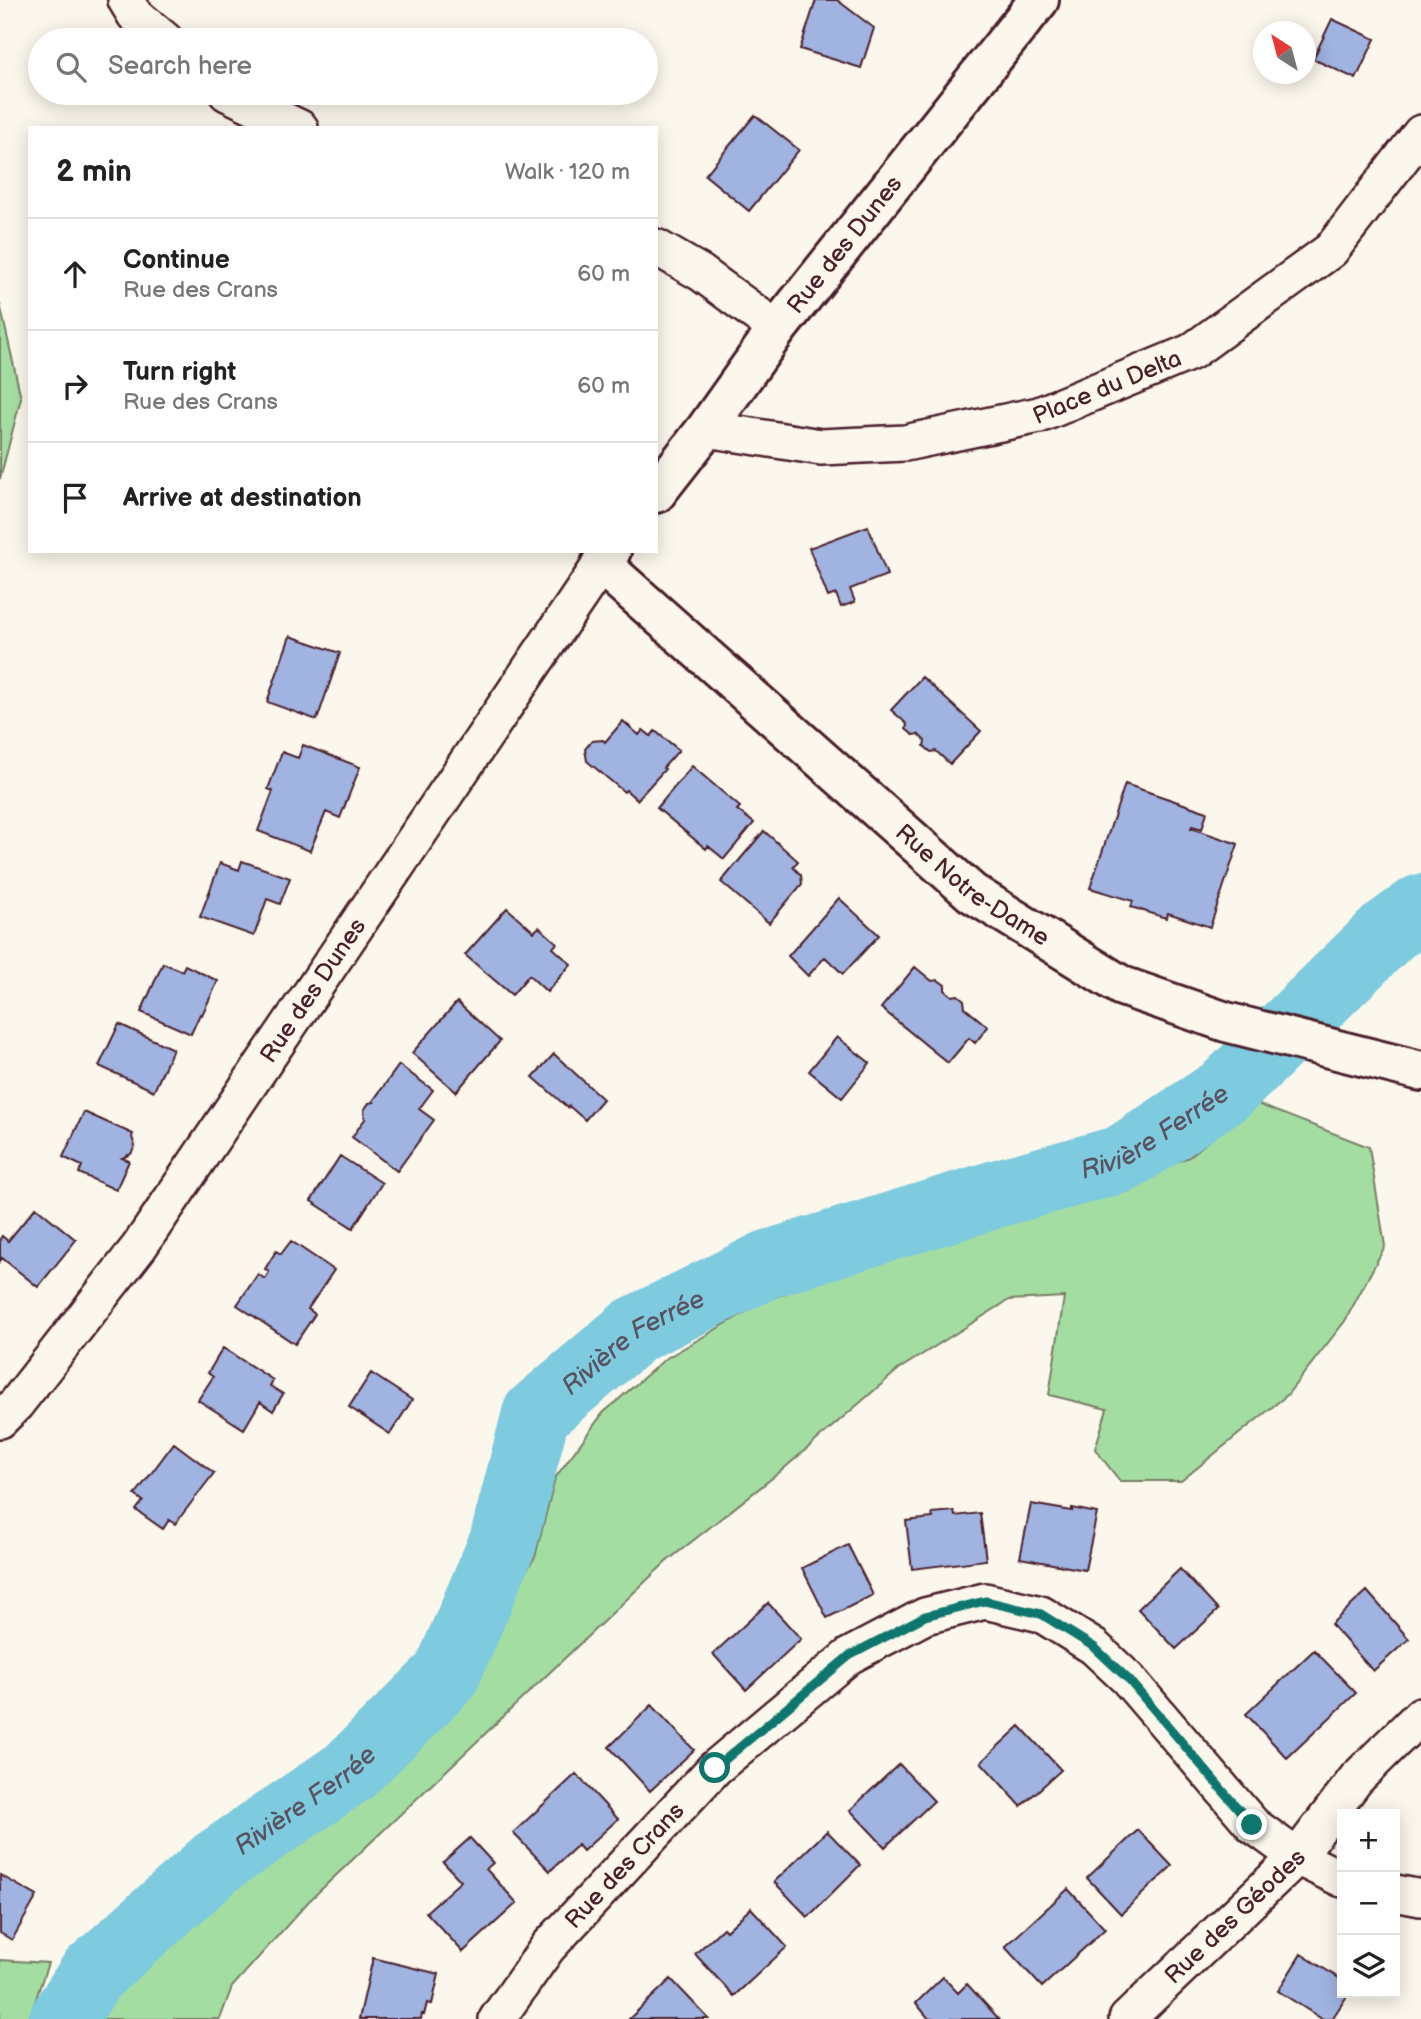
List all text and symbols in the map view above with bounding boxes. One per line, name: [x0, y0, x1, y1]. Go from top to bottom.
north arrow: [1253, 21, 1316, 84]
search box: [28, 28, 658, 105]
icon: search: [52, 48, 90, 86]
text: Search here: [108, 51, 252, 82]
text: 2 min: [56, 154, 132, 190]
text: Walk · 120 m: [505, 158, 630, 186]
street label: Rue des Dunes: [781, 170, 909, 319]
text: Continue: [123, 245, 230, 276]
icon: ahead: [56, 255, 94, 293]
text: 60 m: [577, 260, 630, 288]
text: Rue des Crans: [123, 276, 278, 304]
street label: Place du Delta: [1029, 344, 1186, 431]
text: Turn right: [123, 357, 236, 388]
icon: right: [56, 367, 94, 405]
text: 60 m: [577, 372, 630, 400]
text: Rue des Crans: [123, 388, 278, 416]
icon: arrive: [56, 479, 94, 517]
text: Arrive at destination: [123, 483, 362, 514]
street label: Rue Notre-Dame: [889, 818, 1055, 953]
street label: Rue des Dunes: [254, 913, 372, 1068]
water label: Rivière Ferrée: [1077, 1078, 1235, 1187]
water label: Rivière Ferrée: [556, 1284, 710, 1402]
water label: Rivière Ferrée: [229, 1740, 383, 1863]
route start: [699, 1752, 730, 1783]
street label: Rue des Crans: [559, 1796, 690, 1935]
route end: [1236, 1809, 1267, 1840]
map controls: [1337, 1809, 1400, 1998]
button: +: [1337, 1809, 1400, 1872]
street label: Rue des Géodes: [1159, 1843, 1312, 1990]
button: −: [1337, 1872, 1400, 1935]
button: layers: [1337, 1935, 1400, 1998]

